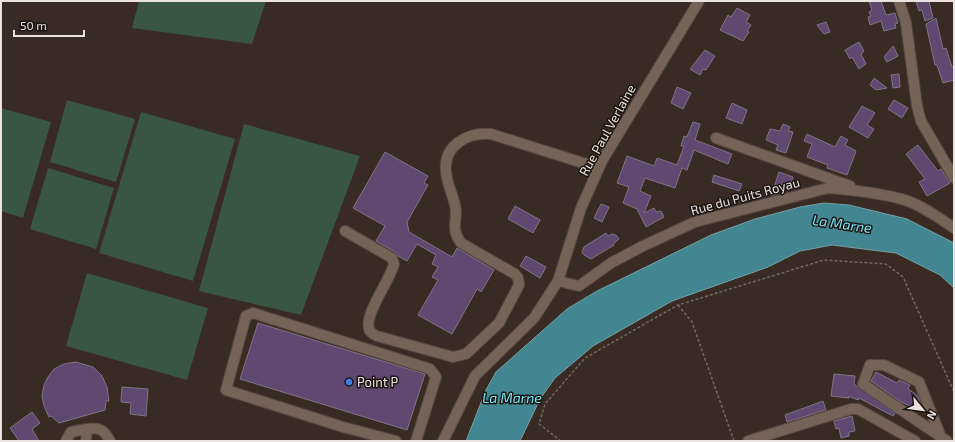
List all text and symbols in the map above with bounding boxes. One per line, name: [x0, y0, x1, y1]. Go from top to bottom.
scale bar: [14, 12, 84, 38]
text: 50 m: [20, 18, 47, 32]
street label: Rue Paul Verlaine: [575, 82, 639, 178]
street label: Rue du Puits Royau: [689, 174, 801, 218]
water label: La Marne: [811, 211, 873, 236]
place label: Point P: [357, 374, 399, 390]
marker: Point P: [344, 377, 354, 387]
water label: La Marne: [482, 389, 542, 406]
north arrow: [903, 390, 943, 430]
text: N: [925, 408, 940, 422]

